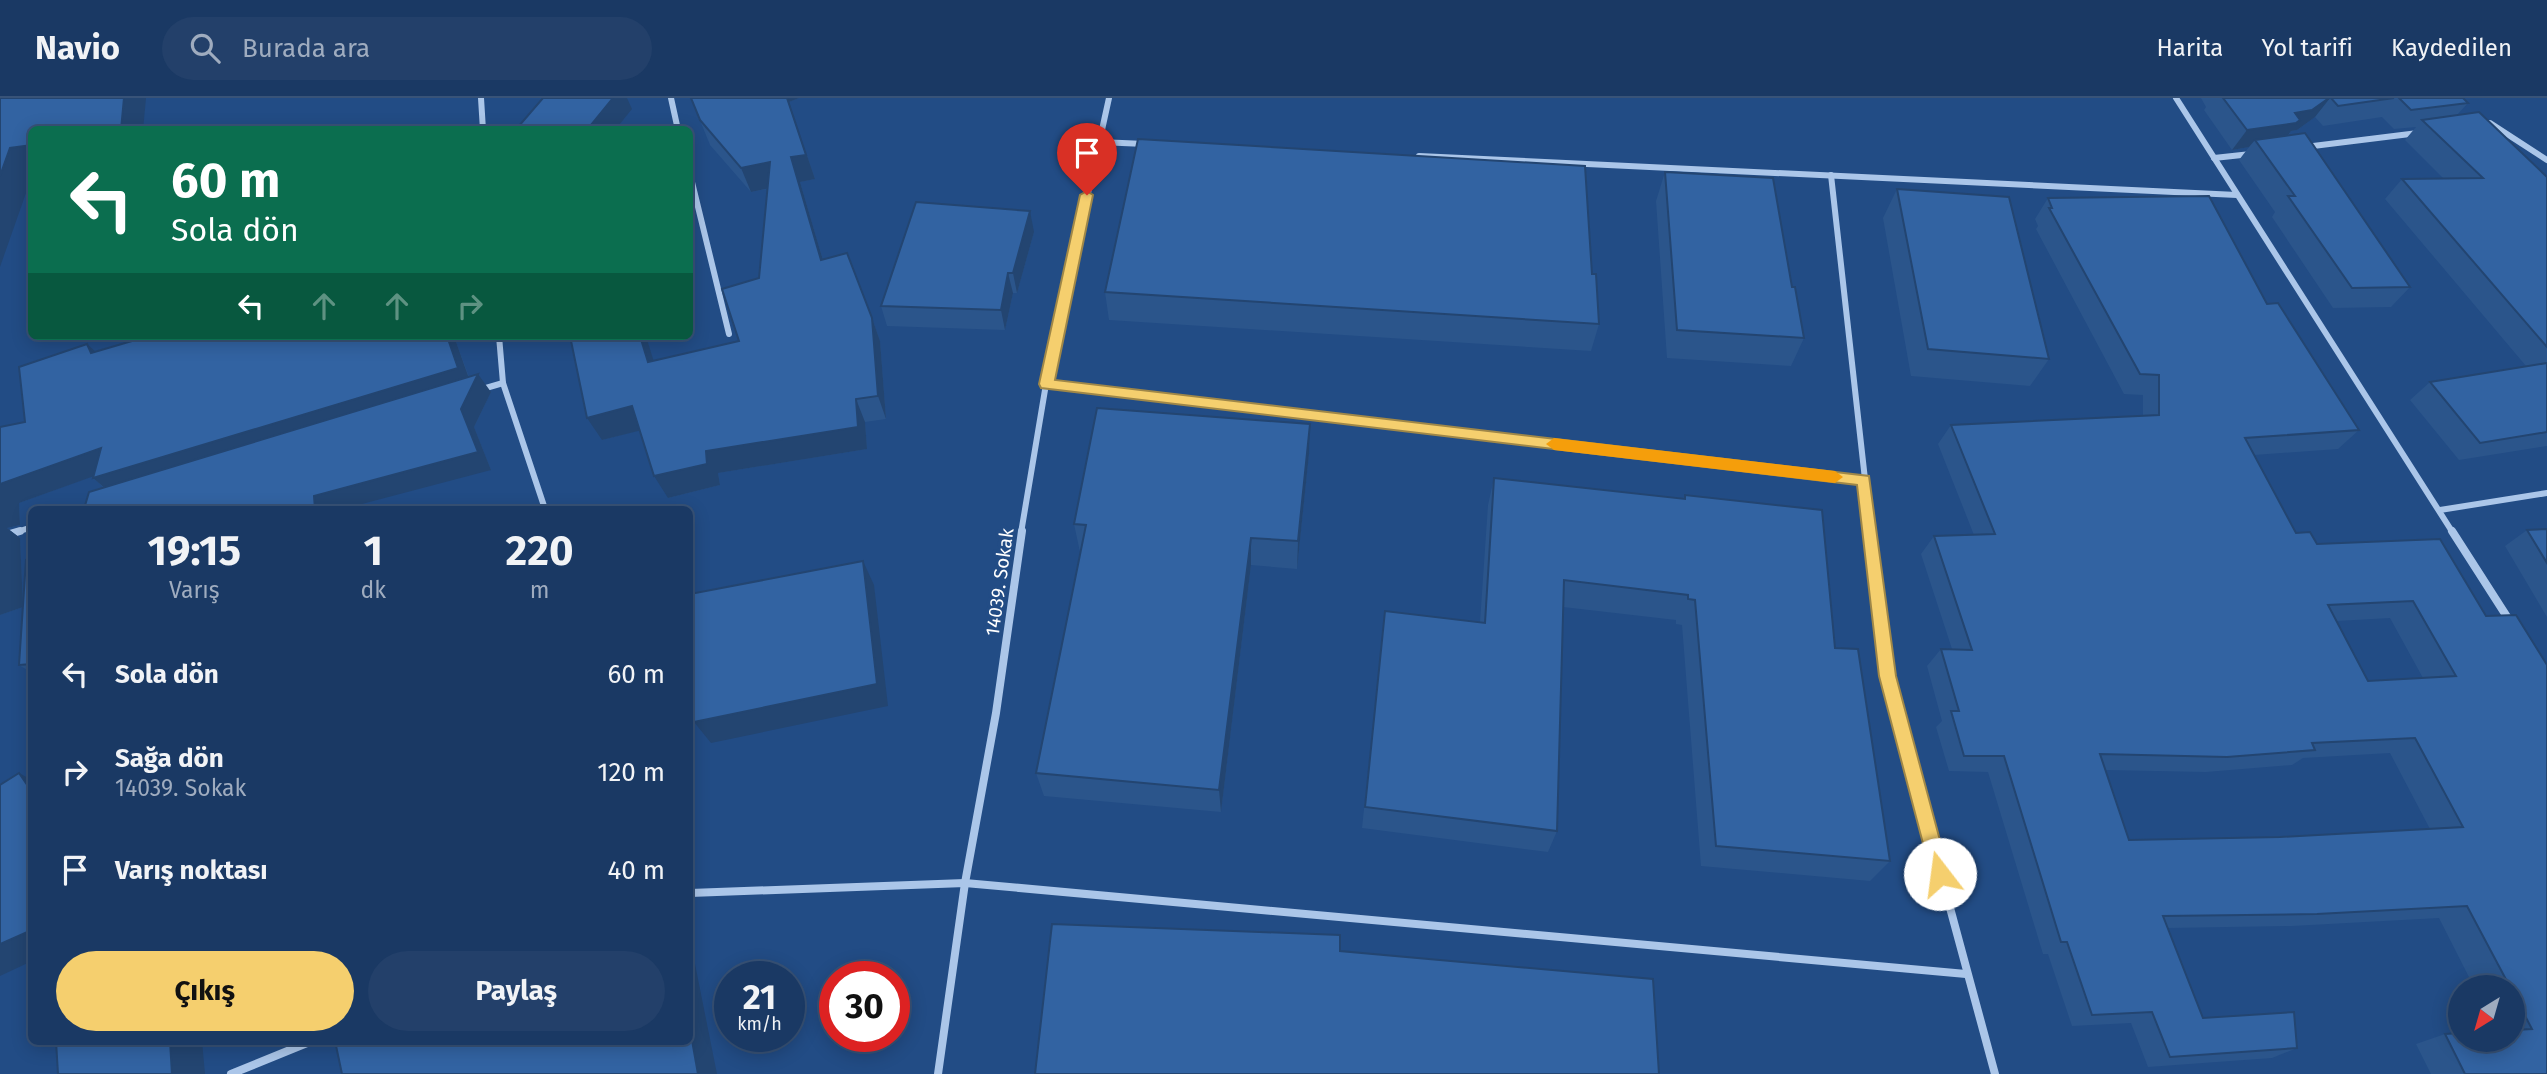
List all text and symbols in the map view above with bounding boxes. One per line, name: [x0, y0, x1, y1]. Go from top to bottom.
search box: [162, 17, 652, 80]
text: Navio: [35, 28, 120, 68]
icon: search: [186, 29, 224, 67]
text: Burada ara: [242, 33, 370, 64]
text: Harita: [2156, 34, 2223, 62]
text: Yol tarifi: [2261, 34, 2353, 62]
text: Kaydedilen: [2391, 34, 2512, 62]
pin: [1057, 123, 1117, 195]
icon: arrive: [1068, 134, 1106, 172]
text: 60 m: [171, 151, 280, 210]
icon: left: [56, 154, 147, 245]
text: Sola dön: [171, 211, 299, 249]
icon: left: [232, 287, 270, 325]
icon: ahead: [305, 287, 343, 325]
icon: ahead: [378, 287, 416, 325]
icon: right: [451, 287, 489, 325]
text: 19:15: [147, 526, 241, 576]
text: 1: [364, 526, 383, 576]
text: 220: [506, 526, 574, 576]
street label: 14039. Sokak: [981, 526, 1018, 637]
text: Varış: [169, 576, 220, 604]
text: dk: [361, 576, 386, 604]
text: m: [530, 576, 549, 604]
icon: left: [56, 655, 94, 693]
text: Sola dön: [115, 659, 219, 690]
text: 60 m: [607, 659, 665, 690]
text: Sağa dön: [115, 743, 224, 774]
icon: right: [56, 753, 94, 791]
text: 120 m: [597, 757, 665, 788]
text: 14039. Sokak: [115, 774, 246, 802]
position arrow: [1903, 837, 1977, 911]
icon: arrive: [56, 851, 94, 889]
text: Varış noktası: [115, 855, 268, 886]
text: 40 m: [607, 855, 665, 886]
button: Çıkış: [56, 951, 354, 1031]
button: Paylaş: [368, 951, 665, 1031]
speed limit sign: 30: [819, 961, 910, 1052]
north arrow: [2448, 975, 2525, 1052]
map controls: [2448, 975, 2525, 1052]
text: 21: [743, 976, 776, 1018]
text: km/h: [737, 1013, 782, 1035]

